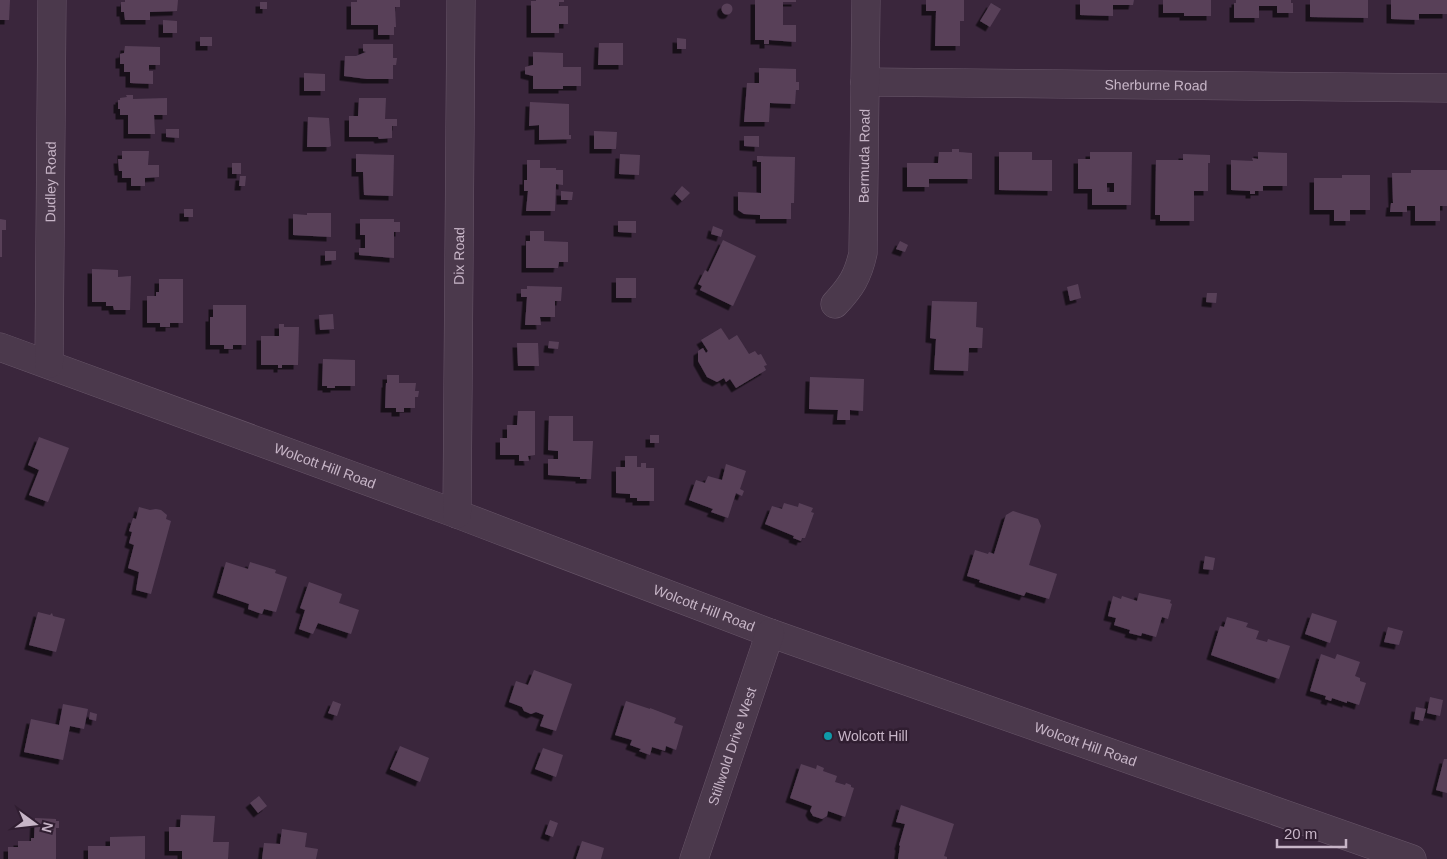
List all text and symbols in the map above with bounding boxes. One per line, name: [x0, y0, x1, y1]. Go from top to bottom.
street label: Sherburne Road: [1104, 76, 1208, 94]
street label: Bermuda Road: [856, 109, 873, 203]
street label: Dudley Road: [42, 141, 59, 223]
street label: Dix Road: [451, 227, 467, 285]
street label: Wolcott Hill Road: [272, 440, 378, 492]
street label: Wolcott Hill Road: [651, 581, 757, 635]
street label: Stillwold Drive West: [705, 685, 759, 807]
street label: Wolcott Hill Road: [1032, 719, 1139, 769]
place label: Wolcott Hill: [838, 728, 908, 744]
marker: Wolcott Hill: [822, 730, 834, 742]
north arrow: [10, 799, 60, 849]
scale bar: [1277, 816, 1346, 848]
text: N: [39, 820, 57, 834]
text: 20 m: [1284, 825, 1317, 842]

